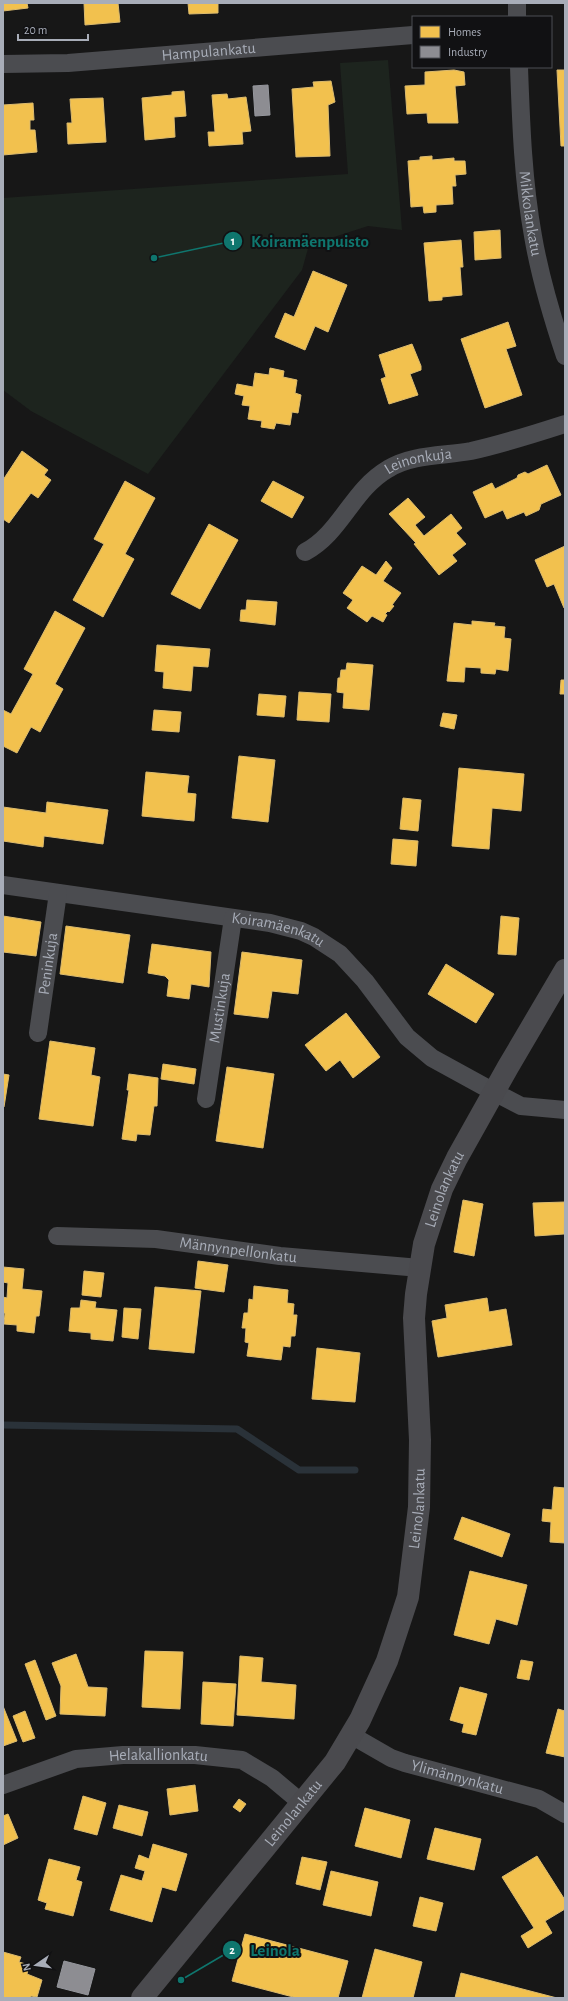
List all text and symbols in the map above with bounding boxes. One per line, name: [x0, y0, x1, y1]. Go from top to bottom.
scale bar: [18, 16, 88, 42]
legend: [412, 16, 552, 68]
text: 20 m: [24, 24, 47, 36]
text: Homes: [448, 26, 481, 38]
street label: Hampulankatu: [161, 40, 256, 63]
text: Industry: [448, 46, 487, 59]
street label: Mikkolankatu: [517, 170, 545, 257]
callout: Koiramäenpuisto: [223, 227, 377, 256]
text: Koiramäenpuisto: [251, 233, 369, 250]
text: 1: [231, 235, 235, 247]
street label: Leinonkuja: [381, 446, 453, 477]
street label: Koiramäenkatu: [231, 910, 328, 950]
street label: Peninkuja: [36, 932, 60, 996]
street label: Mustinkuja: [206, 972, 233, 1044]
street label: Leinolankatu: [422, 1148, 467, 1229]
street label: Männynpellonkatu: [179, 1234, 297, 1265]
street label: Leinolankatu: [406, 1468, 428, 1550]
street label: Helakallionkatu: [108, 1747, 209, 1764]
street label: Ylimännynkatu: [409, 1757, 505, 1797]
street label: Leinolankatu: [261, 1777, 325, 1849]
callout: Leinola: [222, 1936, 308, 1965]
text: Leinola: [250, 1942, 300, 1959]
text: 2: [229, 1944, 235, 1956]
north arrow: [16, 1945, 56, 1985]
text: N: [21, 1962, 33, 1972]

